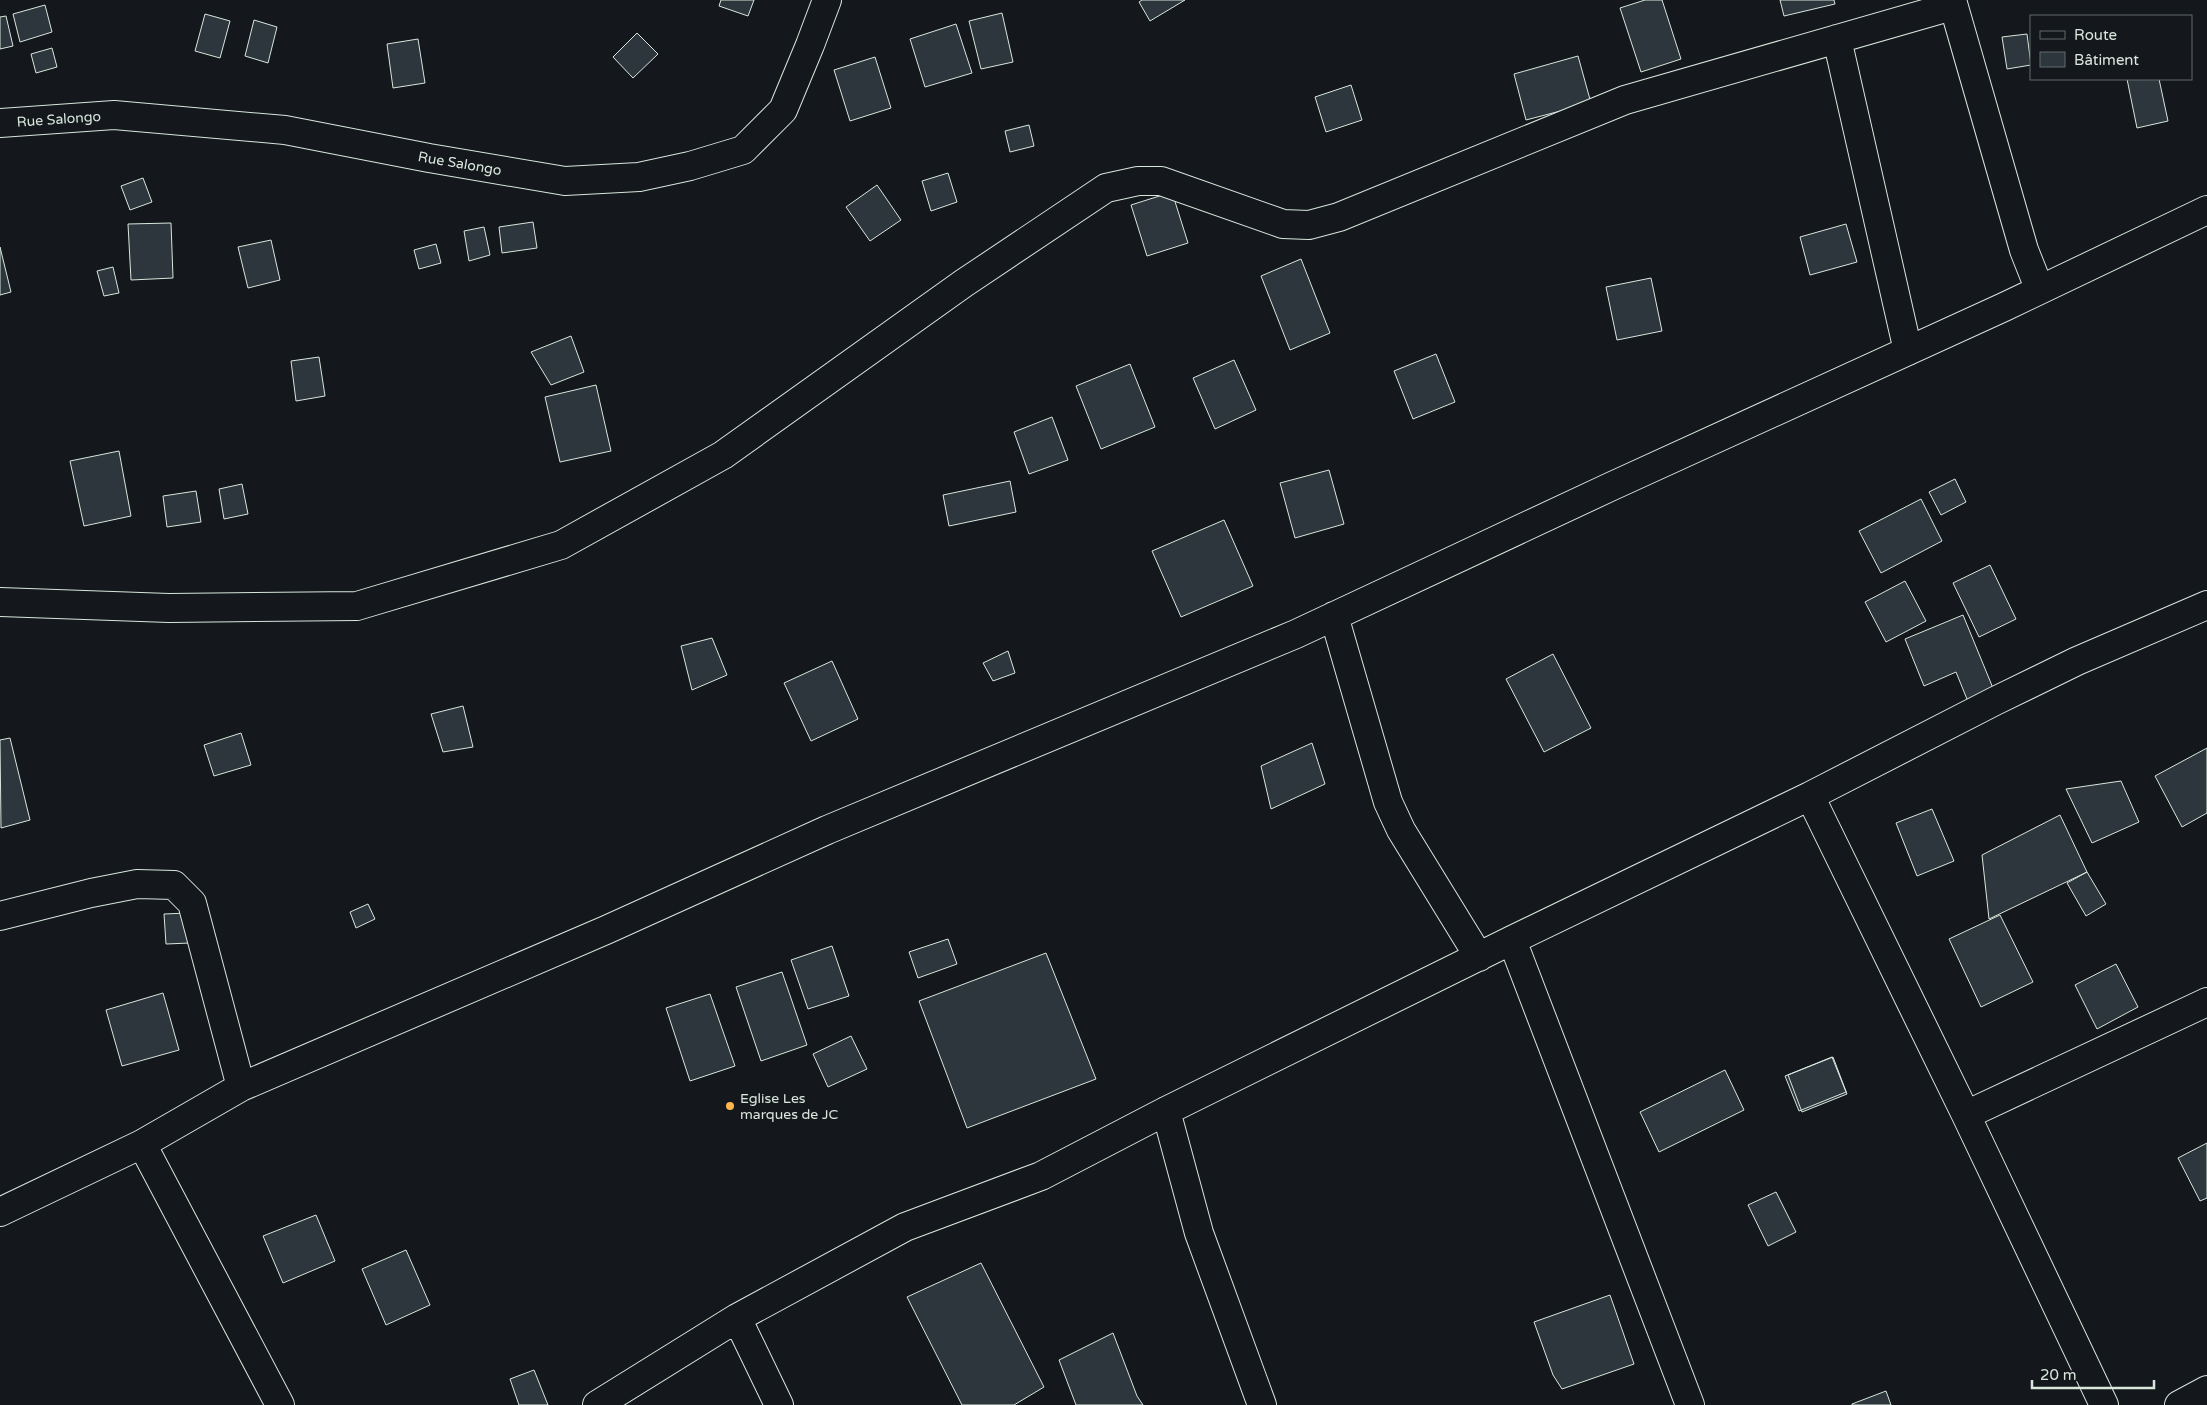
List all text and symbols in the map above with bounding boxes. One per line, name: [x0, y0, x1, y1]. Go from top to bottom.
legend: [2030, 15, 2192, 80]
text: Route: [2074, 26, 2117, 44]
text: Bâtiment: [2074, 51, 2139, 69]
street label: Rue Salongo: [16, 107, 102, 130]
street label: Rue Salongo: [417, 148, 503, 179]
place label: Eglise Les marques de JC: [740, 1090, 838, 1123]
marker: Eglise Les marques de JC: [724, 1100, 736, 1112]
scale bar: [2032, 1358, 2154, 1390]
text: 20 m: [2040, 1366, 2077, 1384]

